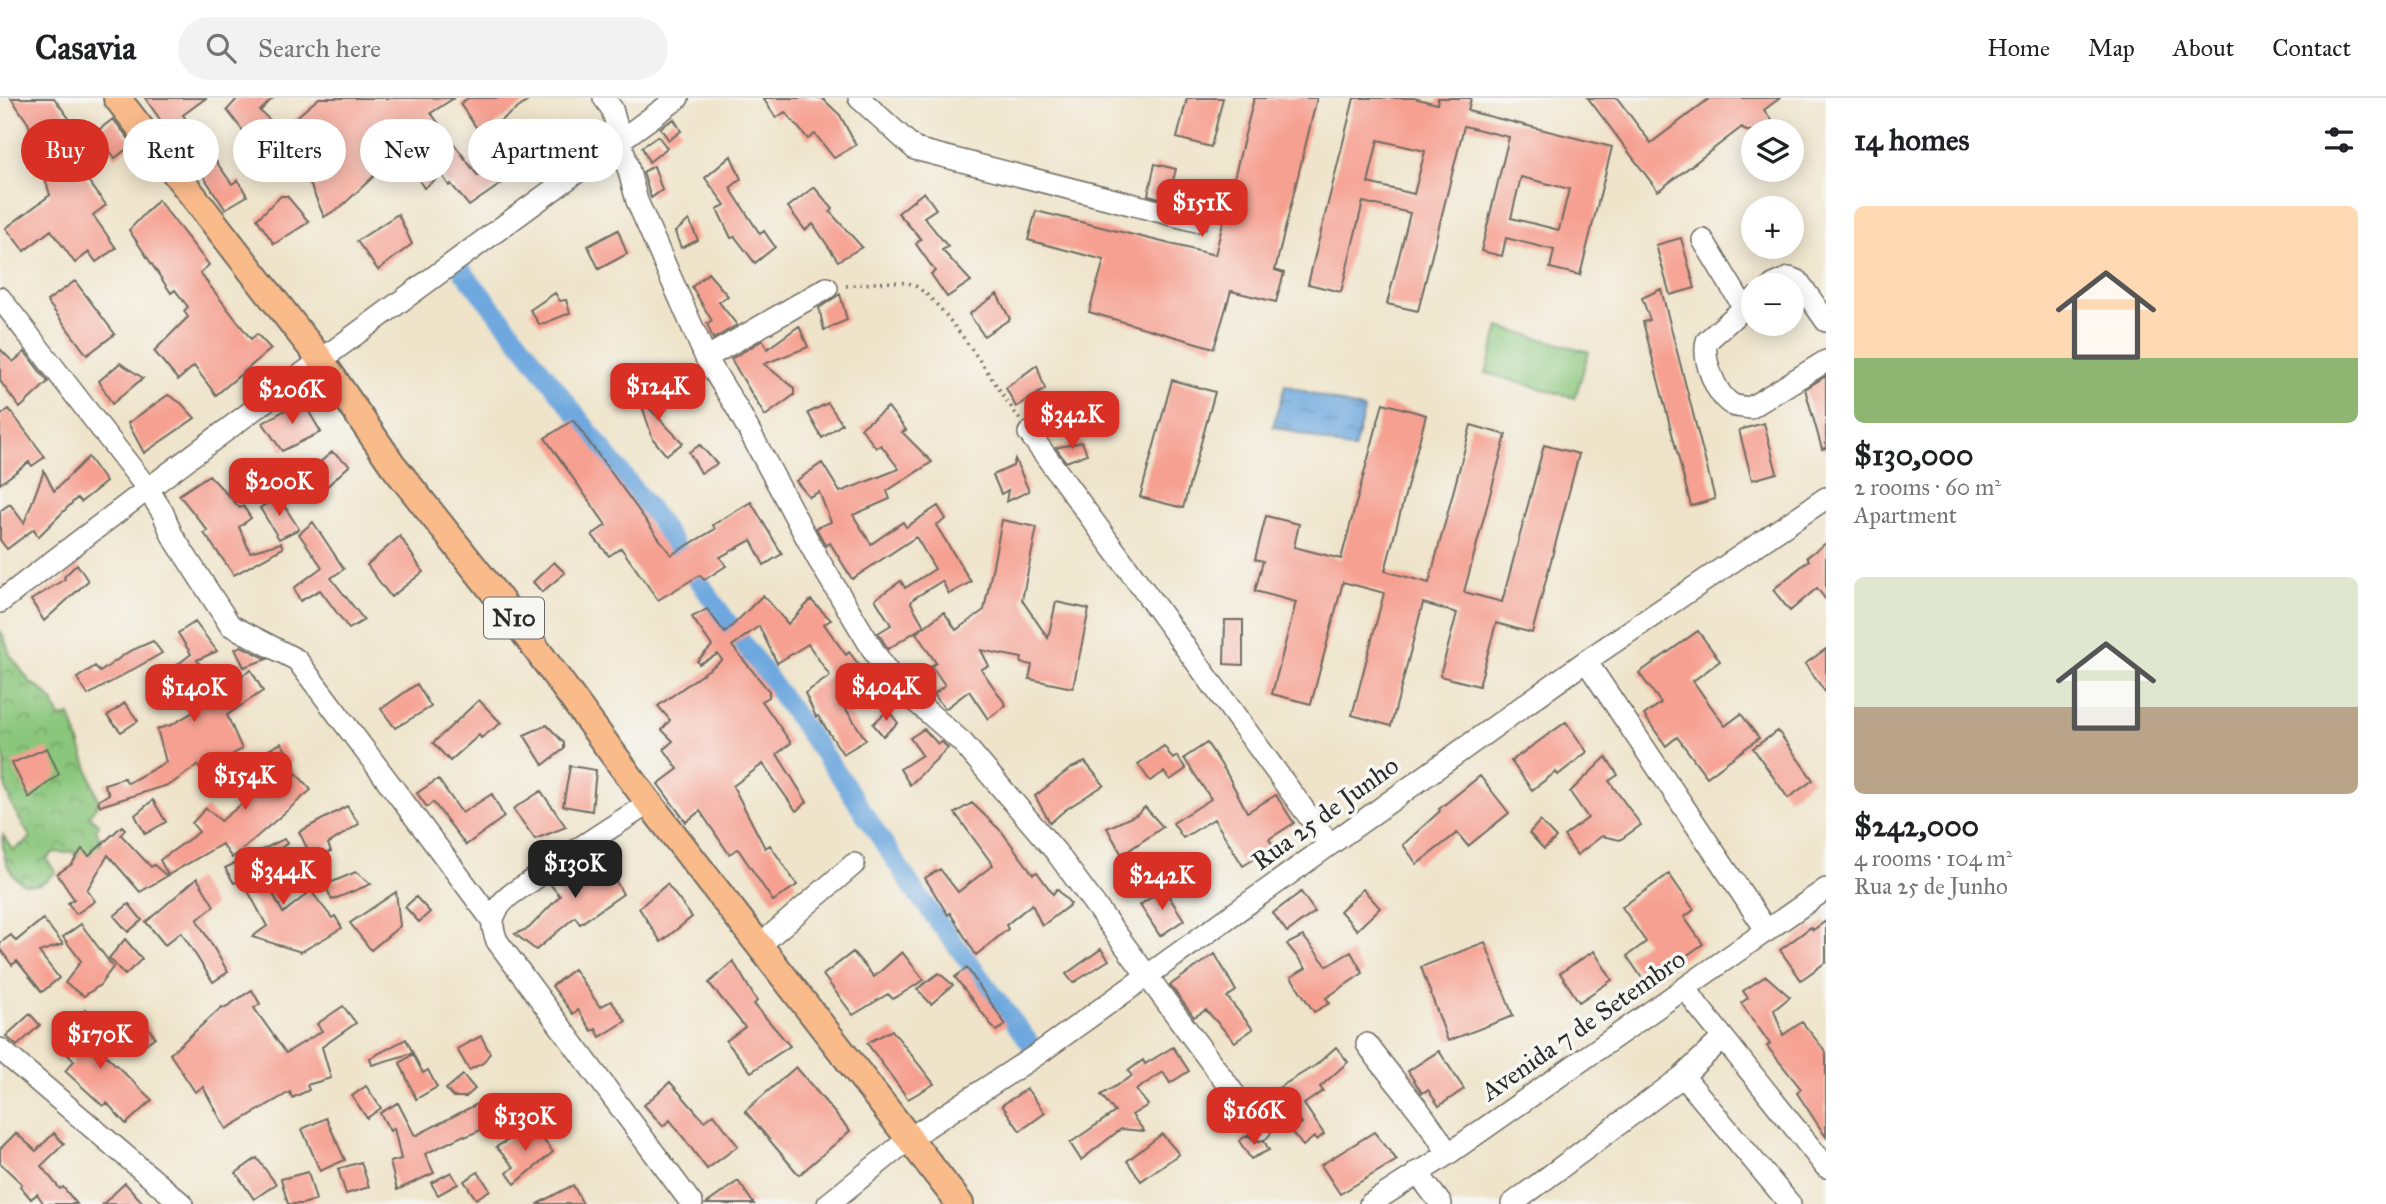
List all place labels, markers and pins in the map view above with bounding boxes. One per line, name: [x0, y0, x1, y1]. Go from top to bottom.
pin: $151K: [1153, 180, 1251, 239]
pin: $124K: [609, 364, 707, 423]
pin: $206K: [243, 366, 341, 426]
pin: $342K: [1023, 392, 1121, 451]
pin: $200K: [230, 458, 328, 518]
pin: $140K: [145, 664, 243, 724]
pin: $404K: [837, 664, 935, 723]
pin: $154K: [196, 752, 294, 812]
pin: $130K: [526, 840, 624, 900]
pin: $344K: [234, 848, 332, 907]
pin: $242K: [1113, 852, 1211, 912]
pin: $170K: [51, 1012, 149, 1071]
pin: $166K: [1205, 1088, 1303, 1147]
pin: $130K: [476, 1094, 574, 1153]

